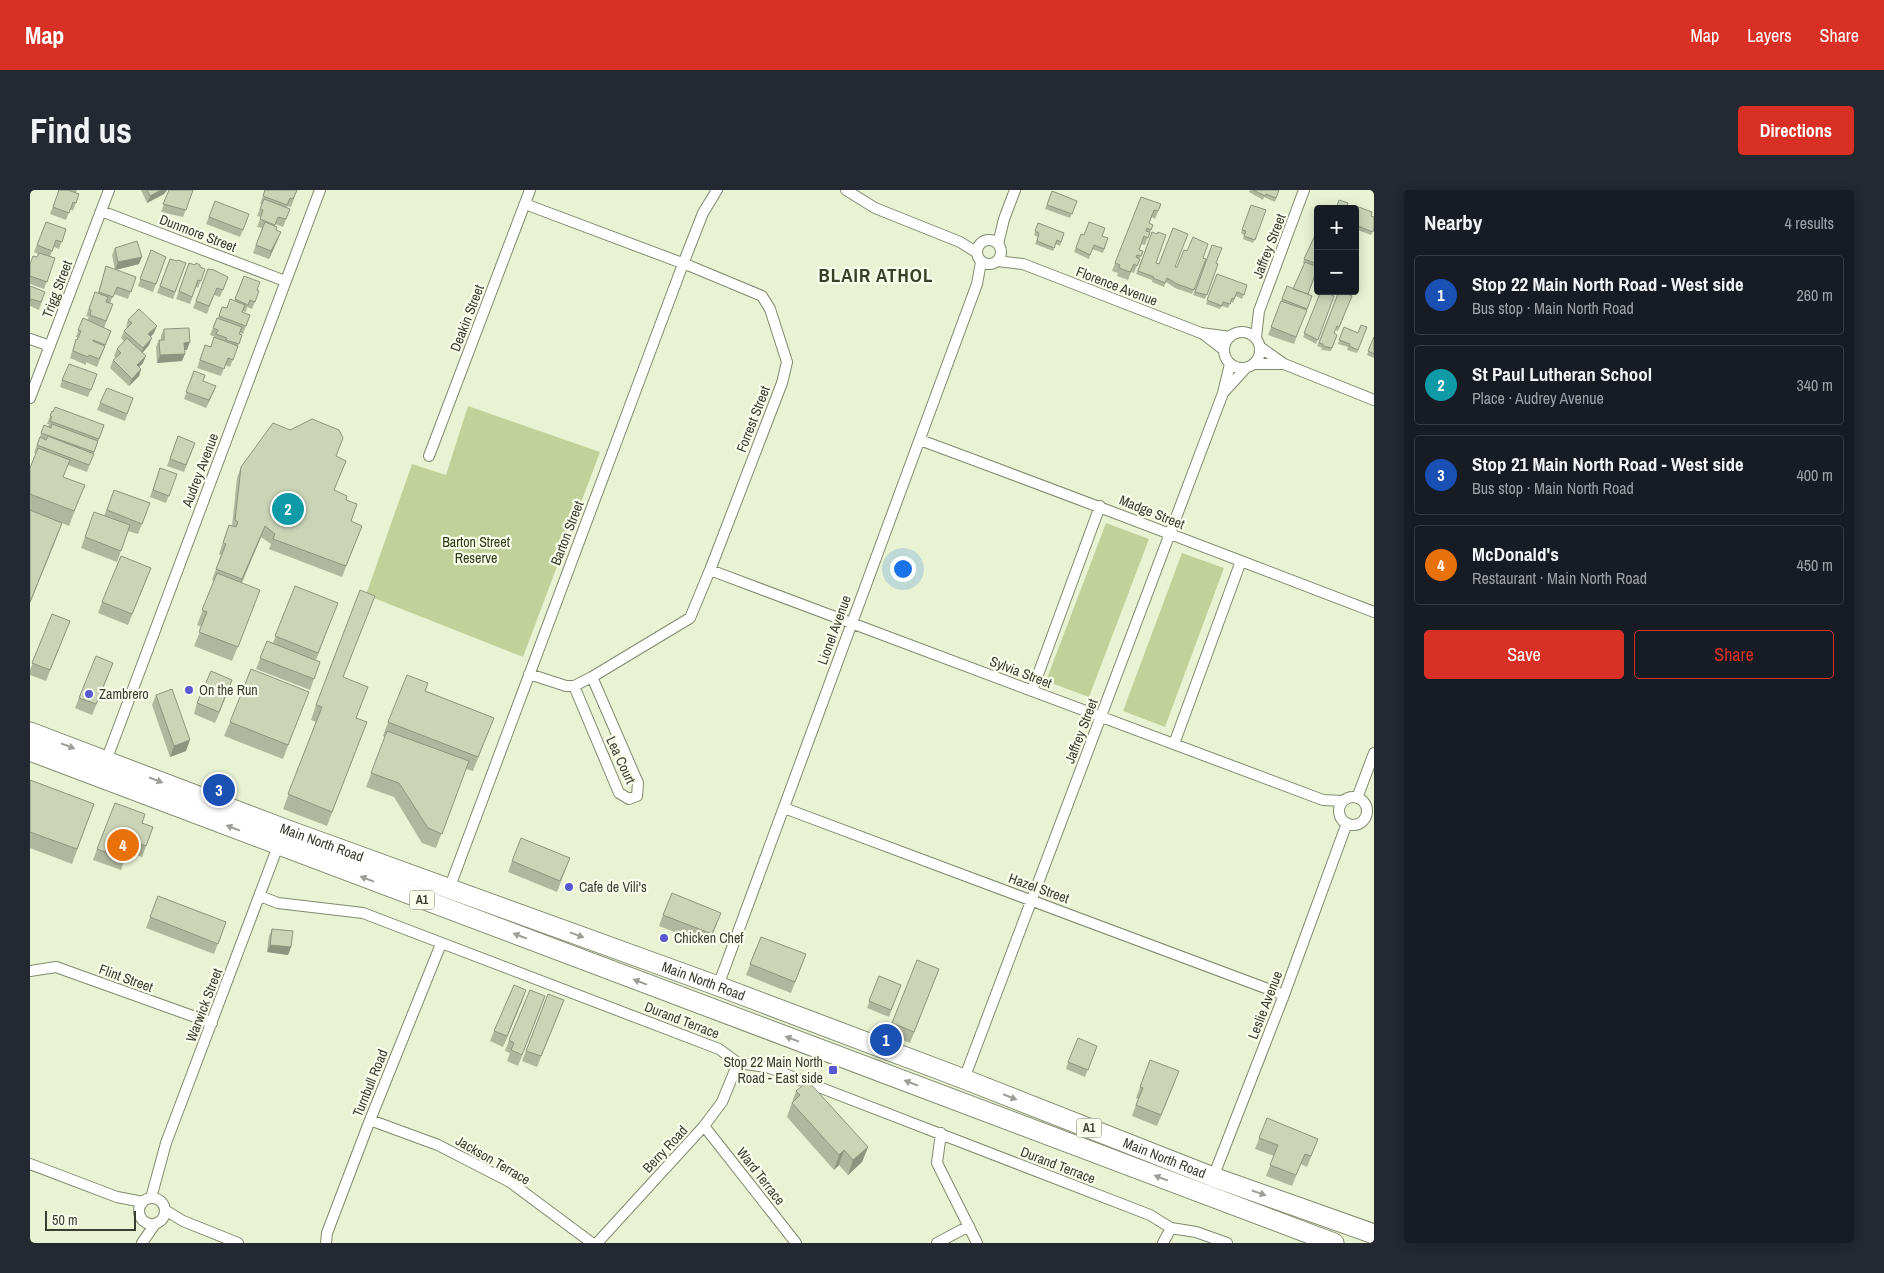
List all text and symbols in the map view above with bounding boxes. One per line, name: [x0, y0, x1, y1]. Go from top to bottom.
text: Map: [25, 19, 64, 51]
text: Map: [1691, 23, 1719, 48]
text: Layers: [1747, 23, 1792, 48]
text: Share: [1820, 23, 1859, 48]
button: Directions: [1738, 106, 1854, 155]
text: Find us: [30, 107, 132, 154]
map controls: [1314, 205, 1359, 295]
button: +: [1314, 205, 1359, 250]
text: Nearby: [1424, 208, 1482, 237]
street label: Dunmore Street: [157, 210, 239, 256]
street label: Jaffrey Street: [1248, 211, 1290, 281]
text: 4 results: [1784, 212, 1834, 234]
button: −: [1314, 250, 1359, 295]
street label: Trigg Street: [38, 258, 76, 320]
district label: BLAIR ATHOL: [819, 262, 933, 288]
street label: Florence Avenue: [1074, 262, 1160, 310]
text: Stop 22 Main North Road - West side: [1472, 271, 1744, 297]
street label: Deakin Street: [446, 282, 488, 354]
text: 1: [1437, 284, 1445, 306]
text: 260 m: [1797, 284, 1833, 306]
text: Bus stop · Main North Road: [1472, 297, 1634, 319]
text: St Paul Lutheran School: [1472, 361, 1652, 387]
text: 2: [1437, 374, 1445, 396]
text: 340 m: [1797, 374, 1833, 396]
street label: Forrest Street: [732, 383, 774, 455]
text: Place · Audrey Avenue: [1472, 387, 1604, 409]
street label: Audrey Avenue: [177, 431, 222, 510]
text: Stop 21 Main North Road - West side: [1472, 451, 1744, 477]
text: 3: [1437, 464, 1445, 486]
text: 400 m: [1797, 464, 1833, 486]
text: Bus stop · Main North Road: [1472, 477, 1634, 499]
pin: 2: [272, 490, 304, 528]
street label: Madge Street: [1117, 491, 1187, 533]
street label: Barton Street: [546, 498, 588, 568]
park label: Barton Street Reserve: [442, 533, 510, 567]
text: McDonald's: [1472, 541, 1559, 567]
text: 4: [1437, 554, 1445, 576]
text: 450 m: [1797, 554, 1833, 576]
your location: [890, 556, 916, 582]
text: Restaurant · Main North Road: [1472, 567, 1647, 589]
street label: Lionel Avenue: [813, 593, 855, 667]
button: Save: [1424, 630, 1624, 679]
button: Share: [1634, 630, 1834, 679]
street label: Sylvia Street: [987, 652, 1055, 692]
place label: On the Run: [199, 681, 258, 699]
marker: On the Run: [183, 684, 195, 696]
place label: Zambrero: [99, 685, 149, 703]
marker: Zambrero: [83, 688, 95, 700]
street label: Jaffrey Street: [1060, 696, 1102, 766]
street label: Lea Court: [602, 733, 640, 787]
one-way arrow: [61, 742, 76, 750]
pin: 3: [203, 771, 235, 809]
one-way arrow: [149, 776, 164, 784]
street label: Main North Road: [278, 819, 366, 866]
one-way arrow: [225, 824, 240, 832]
pin: 4: [107, 826, 139, 864]
street label: Hazel Street: [1006, 869, 1072, 907]
one-way arrow: [360, 875, 375, 882]
place label: Cafe de Vili's: [579, 878, 647, 896]
marker: Cafe de Vili's: [563, 881, 575, 893]
road number: A1: [410, 890, 434, 910]
place label: Chicken Chef: [674, 929, 744, 947]
one-way arrow: [512, 932, 527, 940]
one-way arrow: [570, 932, 585, 939]
marker: Chicken Chef: [658, 932, 670, 944]
street label: Main North Road: [659, 957, 748, 1004]
street label: Flint Street: [97, 960, 155, 996]
street label: Warwick Street: [182, 966, 226, 1044]
street label: Leslie Avenue: [1244, 968, 1286, 1042]
one-way arrow: [632, 978, 647, 986]
street label: Durand Terrace: [642, 997, 722, 1043]
pin: 1: [870, 1021, 902, 1059]
one-way arrow: [784, 1035, 799, 1043]
street label: Turnbull Road: [348, 1047, 392, 1119]
place label: Stop 22 Main North Road - East side: [723, 1053, 823, 1087]
marker: Stop 22 Main North Road - East side: [827, 1064, 839, 1076]
one-way arrow: [903, 1079, 918, 1087]
one-way arrow: [1003, 1093, 1018, 1101]
road number: A1: [1076, 1118, 1102, 1138]
street label: Berry Road: [639, 1122, 691, 1176]
street label: Jackson Terrace: [452, 1131, 534, 1189]
street label: Main North Road: [1121, 1134, 1209, 1182]
street label: Durand Terrace: [1018, 1142, 1098, 1188]
street label: Ward Terrace: [733, 1144, 789, 1208]
one-way arrow: [1153, 1174, 1168, 1181]
one-way arrow: [1252, 1189, 1267, 1197]
scale bar: [45, 1208, 136, 1231]
text: 50 m: [52, 1211, 78, 1229]

